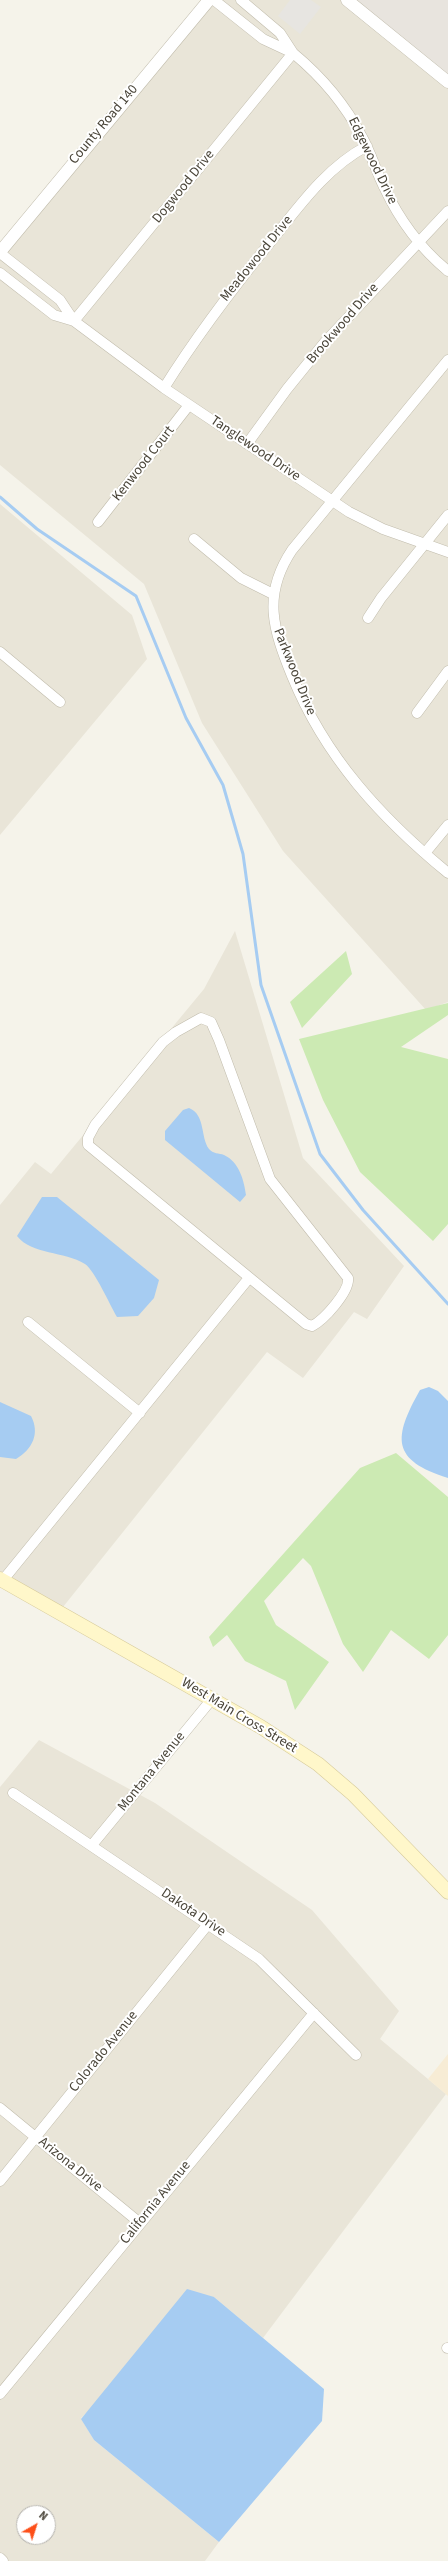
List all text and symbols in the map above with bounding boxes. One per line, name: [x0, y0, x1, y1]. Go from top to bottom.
street label: County Road 140: [66, 82, 142, 168]
street label: Edgewood Drive: [344, 115, 400, 207]
street label: Dogwood Drive: [149, 147, 219, 227]
street label: Meadowood Drive: [217, 213, 297, 305]
street label: Brookwood Drive: [303, 280, 383, 368]
street label: Tanglewood Drive: [207, 413, 303, 485]
street label: Kenwood Court: [109, 423, 179, 505]
street label: Parkwood Drive: [269, 626, 319, 718]
street label: West Main Cross Street: [178, 1675, 300, 1757]
street label: Montana Avenue: [115, 1729, 189, 1815]
street label: Dakota Drive: [157, 1885, 229, 1941]
street label: Colorado Avenue: [66, 2008, 142, 2096]
street label: Arizona Drive: [35, 2134, 105, 2196]
street label: California Avenue: [117, 2158, 195, 2248]
north arrow: [16, 2505, 56, 2545]
text: N: [36, 2508, 51, 2524]

